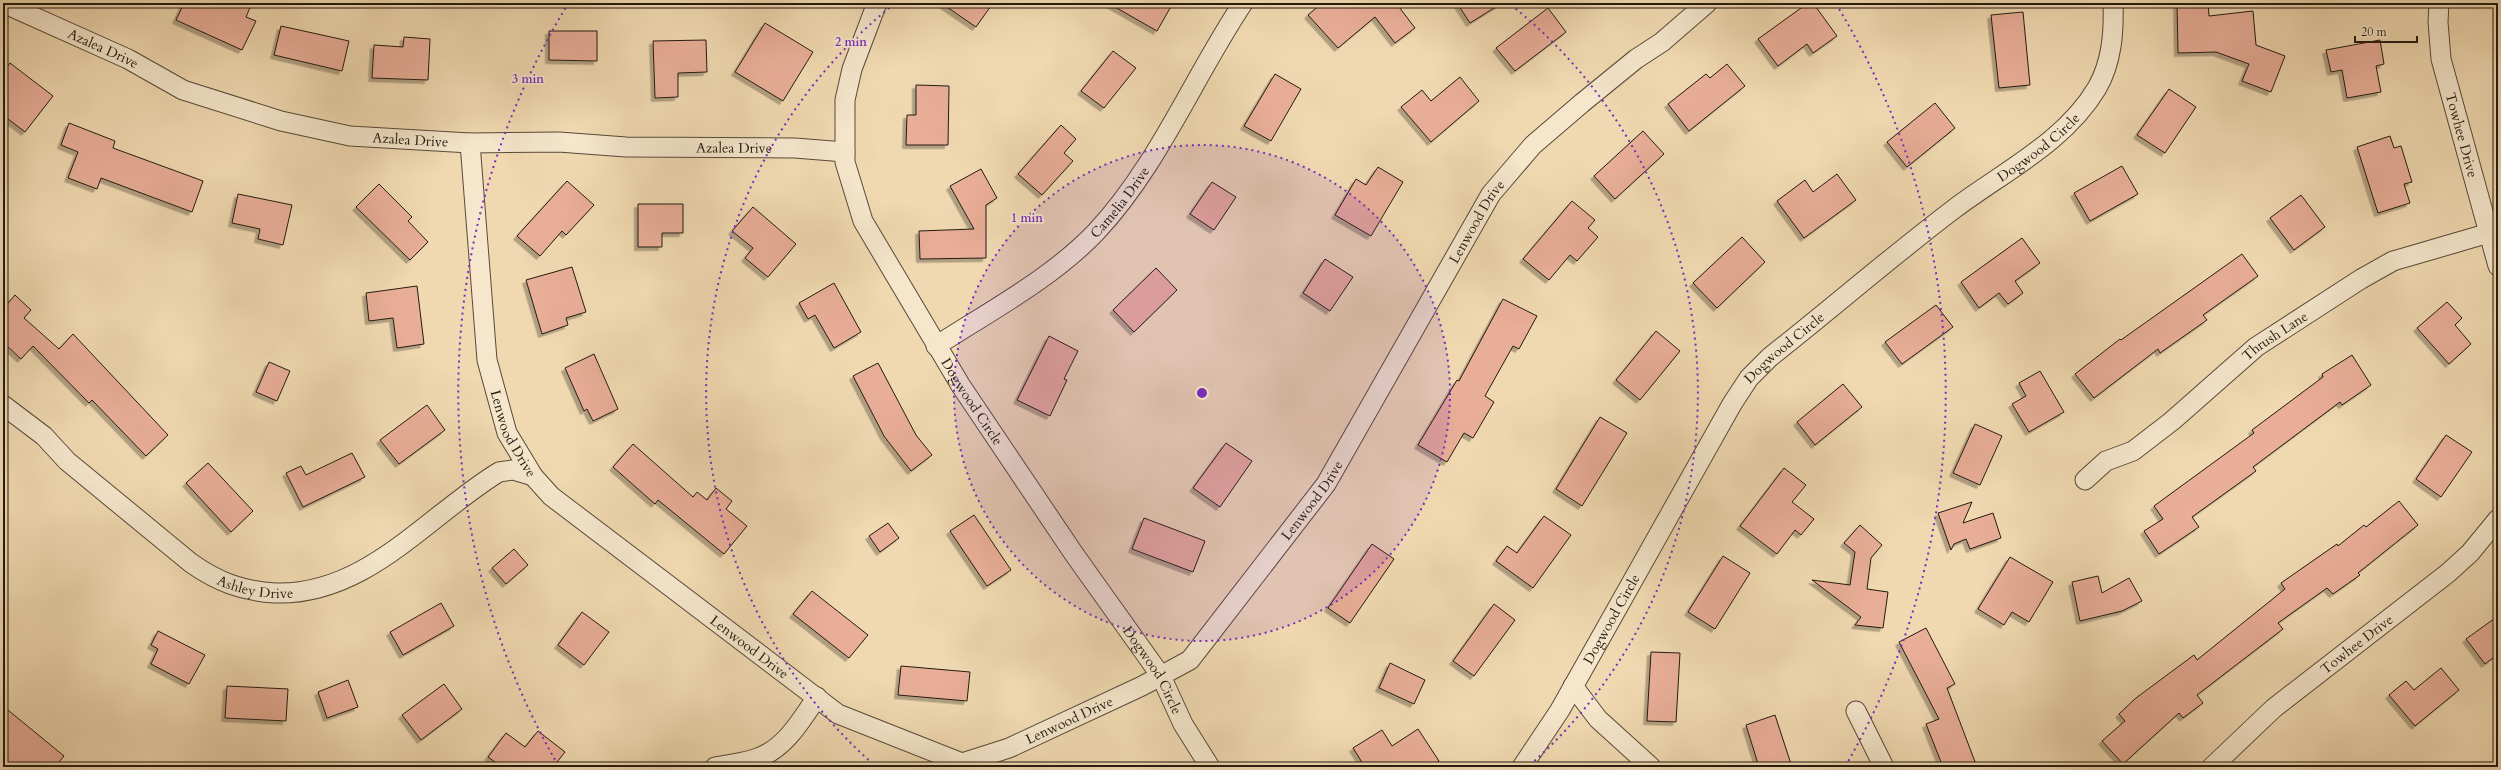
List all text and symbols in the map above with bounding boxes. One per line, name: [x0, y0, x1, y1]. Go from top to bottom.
scale bar: [2355, 18, 2417, 44]
street label: Azalea Drive: [65, 24, 142, 73]
text: 20 m: [2361, 24, 2388, 40]
text: 2 min: [835, 34, 867, 50]
text: 3 min: [512, 71, 544, 87]
street label: Towhee Drive: [2441, 90, 2483, 180]
street label: Dogwood Circle: [1993, 109, 2084, 186]
street label: Azalea Drive: [372, 128, 449, 151]
street label: Azalea Drive: [696, 138, 772, 157]
street label: Camelia Drive: [1086, 163, 1153, 242]
street label: Lenwood Drive: [1444, 176, 1509, 267]
text: 1 min: [1011, 210, 1043, 226]
street label: Thrush Lane: [2238, 307, 2311, 365]
street label: Dogwood Circle: [1740, 308, 1828, 387]
street label: Dogwood Circle: [937, 354, 1008, 449]
centre of rings: [1195, 386, 1209, 400]
street label: Lenwood Drive: [486, 388, 541, 481]
street label: Lenwood Drive: [1277, 457, 1347, 544]
street label: Ashley Drive: [214, 570, 294, 603]
street label: Dogwood Circle: [1578, 570, 1644, 667]
street label: Towhee Drive: [2316, 610, 2397, 678]
street label: Lenwood Drive: [706, 611, 793, 683]
street label: Dogwood Circle: [1119, 622, 1187, 717]
street label: Lenwood Drive: [1022, 691, 1116, 748]

